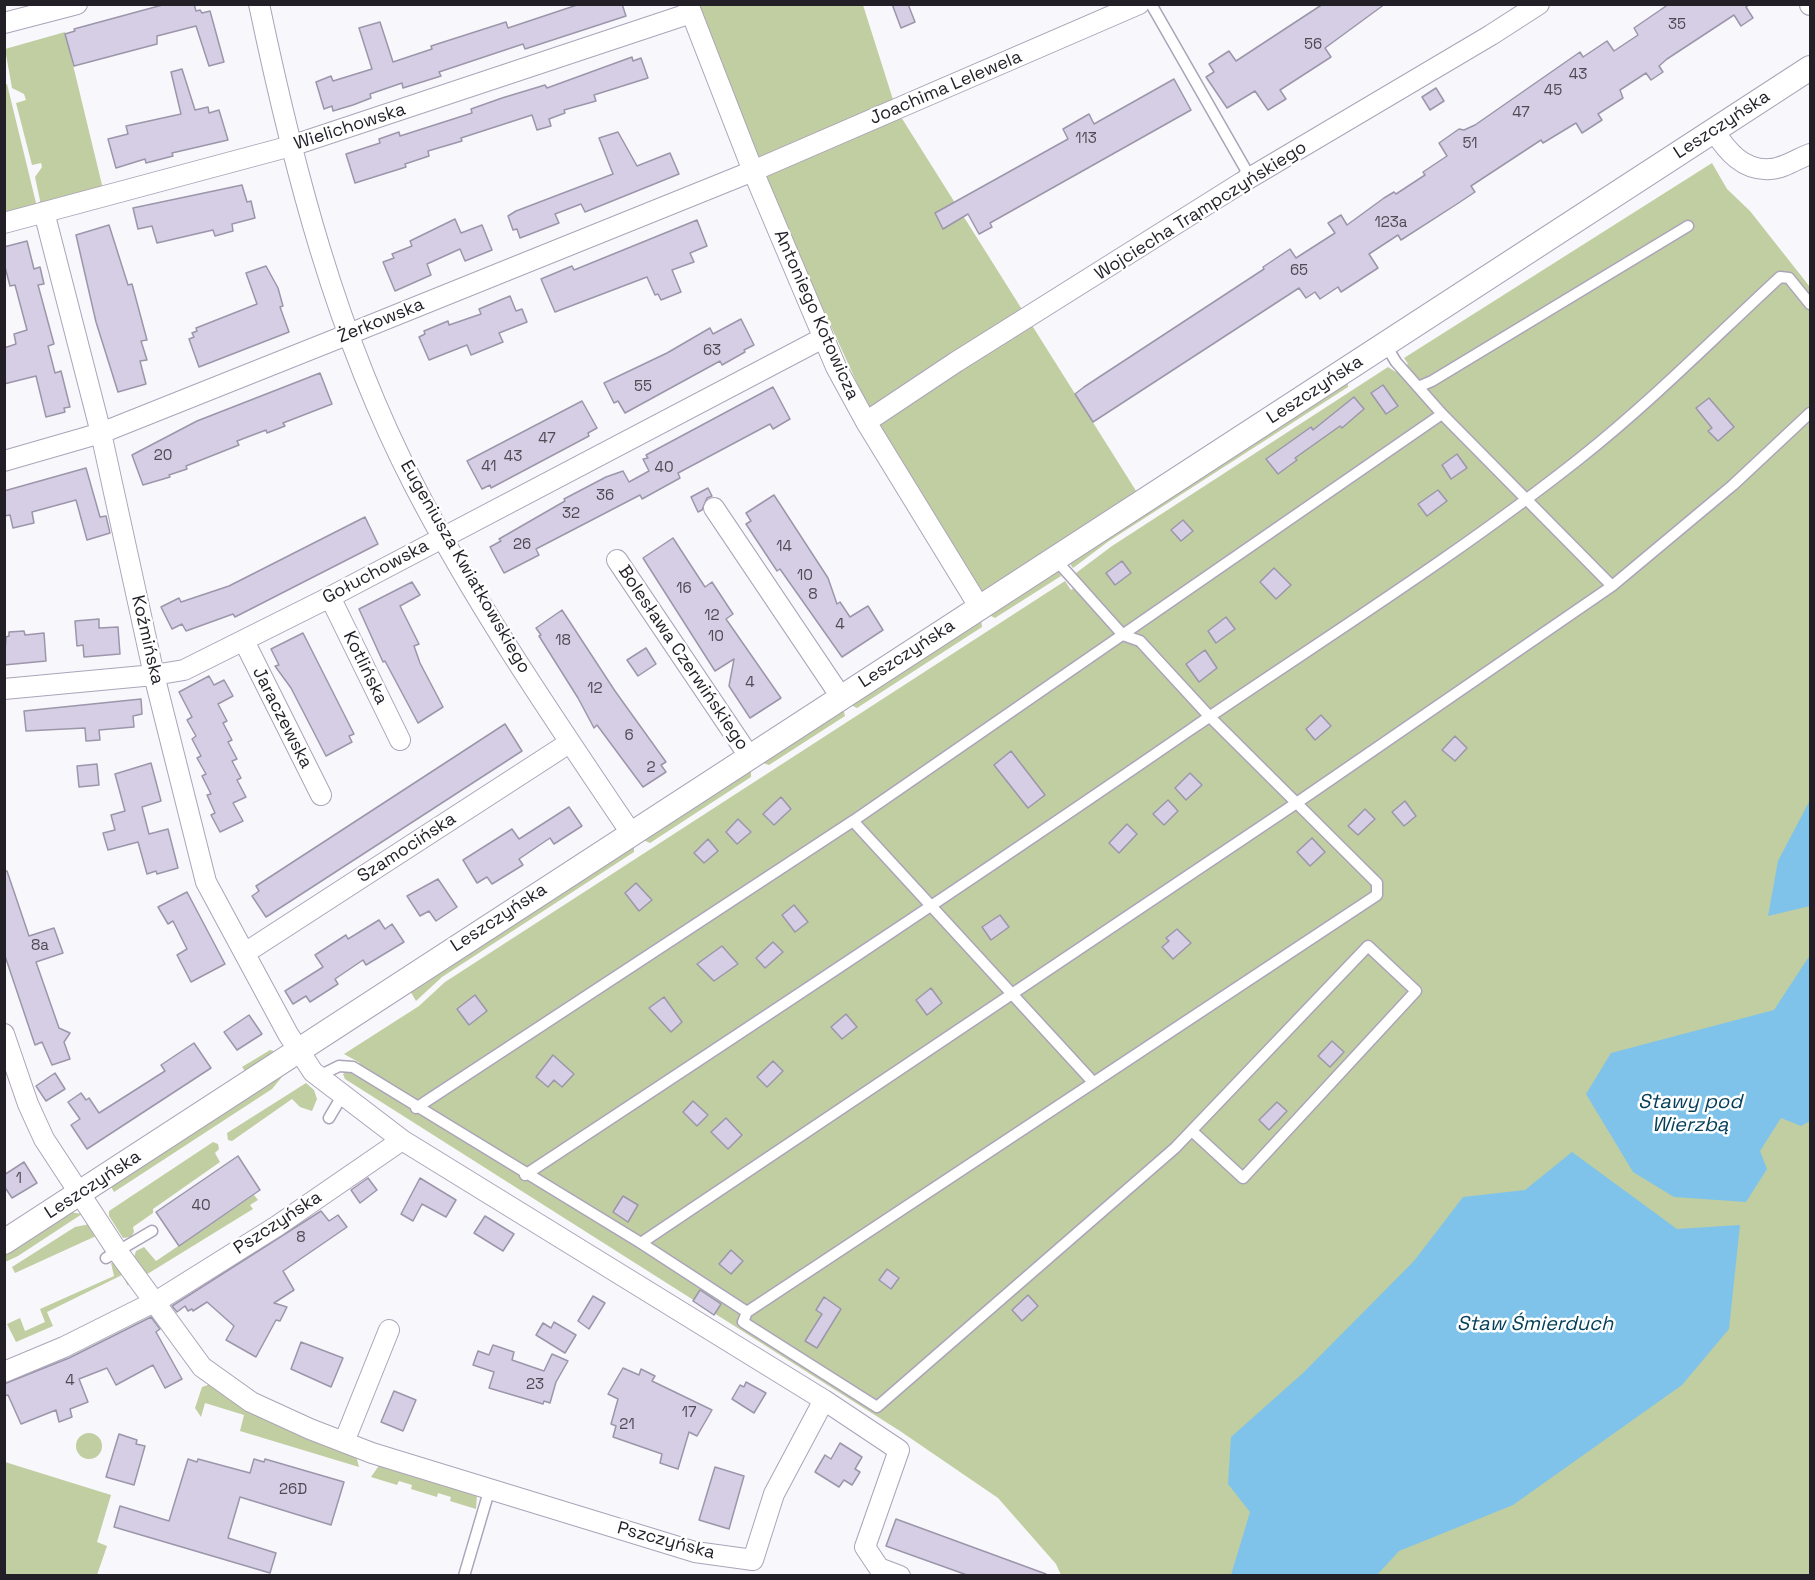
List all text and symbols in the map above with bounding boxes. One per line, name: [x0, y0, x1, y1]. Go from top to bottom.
house number: 35: [1668, 16, 1686, 34]
house number: 56: [1304, 36, 1322, 54]
street label: Joachima Lelewela: [867, 46, 1025, 130]
house number: 43: [1569, 66, 1587, 84]
house number: 45: [1544, 82, 1562, 100]
street label: Leszczyńska: [1670, 86, 1774, 164]
street label: Wielichowska: [291, 99, 409, 155]
house number: 47: [1512, 104, 1530, 122]
house number: 113: [1075, 130, 1097, 148]
house number: 51: [1462, 135, 1478, 153]
street label: Wojciecha Trąmpczyńskiego: [1091, 137, 1311, 285]
house number: 123a: [1375, 214, 1407, 232]
street label: Antoniego Kotowicza: [769, 227, 863, 403]
house number: 65: [1290, 262, 1308, 280]
street label: Żerkowska: [335, 294, 427, 348]
house number: 63: [703, 342, 721, 360]
street label: Leszczyńska: [1263, 351, 1367, 429]
house number: 55: [634, 378, 652, 396]
house number: 47: [538, 430, 556, 448]
house number: 20: [154, 447, 172, 465]
house number: 43: [504, 448, 522, 466]
street label: Eugeniusza Kwiatkowskiego: [395, 457, 535, 677]
house number: 41: [481, 458, 497, 476]
house number: 40: [655, 459, 673, 477]
house number: 36: [596, 487, 614, 505]
house number: 32: [562, 505, 580, 523]
street label: Gołuchowska: [319, 535, 433, 609]
house number: 26: [513, 536, 531, 554]
house number: 14: [776, 538, 792, 556]
street label: Bolesława Czerwińskiego: [613, 561, 753, 755]
house number: 10: [797, 567, 813, 585]
house number: 16: [676, 580, 692, 598]
house number: 8: [808, 586, 818, 604]
street label: Koźmińska: [126, 593, 168, 687]
house number: 12: [704, 607, 720, 625]
street label: Leszczyńska: [855, 615, 959, 693]
house number: 4: [835, 616, 845, 634]
street label: Kotlińska: [338, 628, 392, 708]
house number: 10: [708, 628, 724, 646]
house number: 18: [555, 632, 571, 650]
street label: Jaraczewska: [247, 664, 317, 772]
house number: 4: [745, 674, 755, 692]
house number: 12: [587, 680, 603, 698]
house number: 6: [624, 727, 634, 745]
house number: 2: [646, 759, 656, 777]
street label: Szamocińska: [354, 808, 460, 888]
street label: Leszczyńska: [447, 879, 551, 957]
house number: 8a: [31, 937, 49, 955]
water label: Stawy pod Wierzbą: [1638, 1091, 1742, 1138]
street label: Leszczyńska: [41, 1146, 145, 1224]
house number: 1: [16, 1170, 22, 1188]
street label: Pszczyńska: [230, 1187, 326, 1259]
house number: 40: [192, 1197, 210, 1215]
house number: 8: [296, 1229, 306, 1247]
water label: Staw Śmierduch: [1457, 1313, 1613, 1337]
house number: 4: [65, 1372, 75, 1390]
house number: 23: [526, 1376, 544, 1394]
house number: 17: [682, 1404, 696, 1422]
house number: 21: [619, 1416, 635, 1434]
house number: 26D: [279, 1481, 307, 1499]
street label: Pszczyńska: [615, 1518, 717, 1564]

